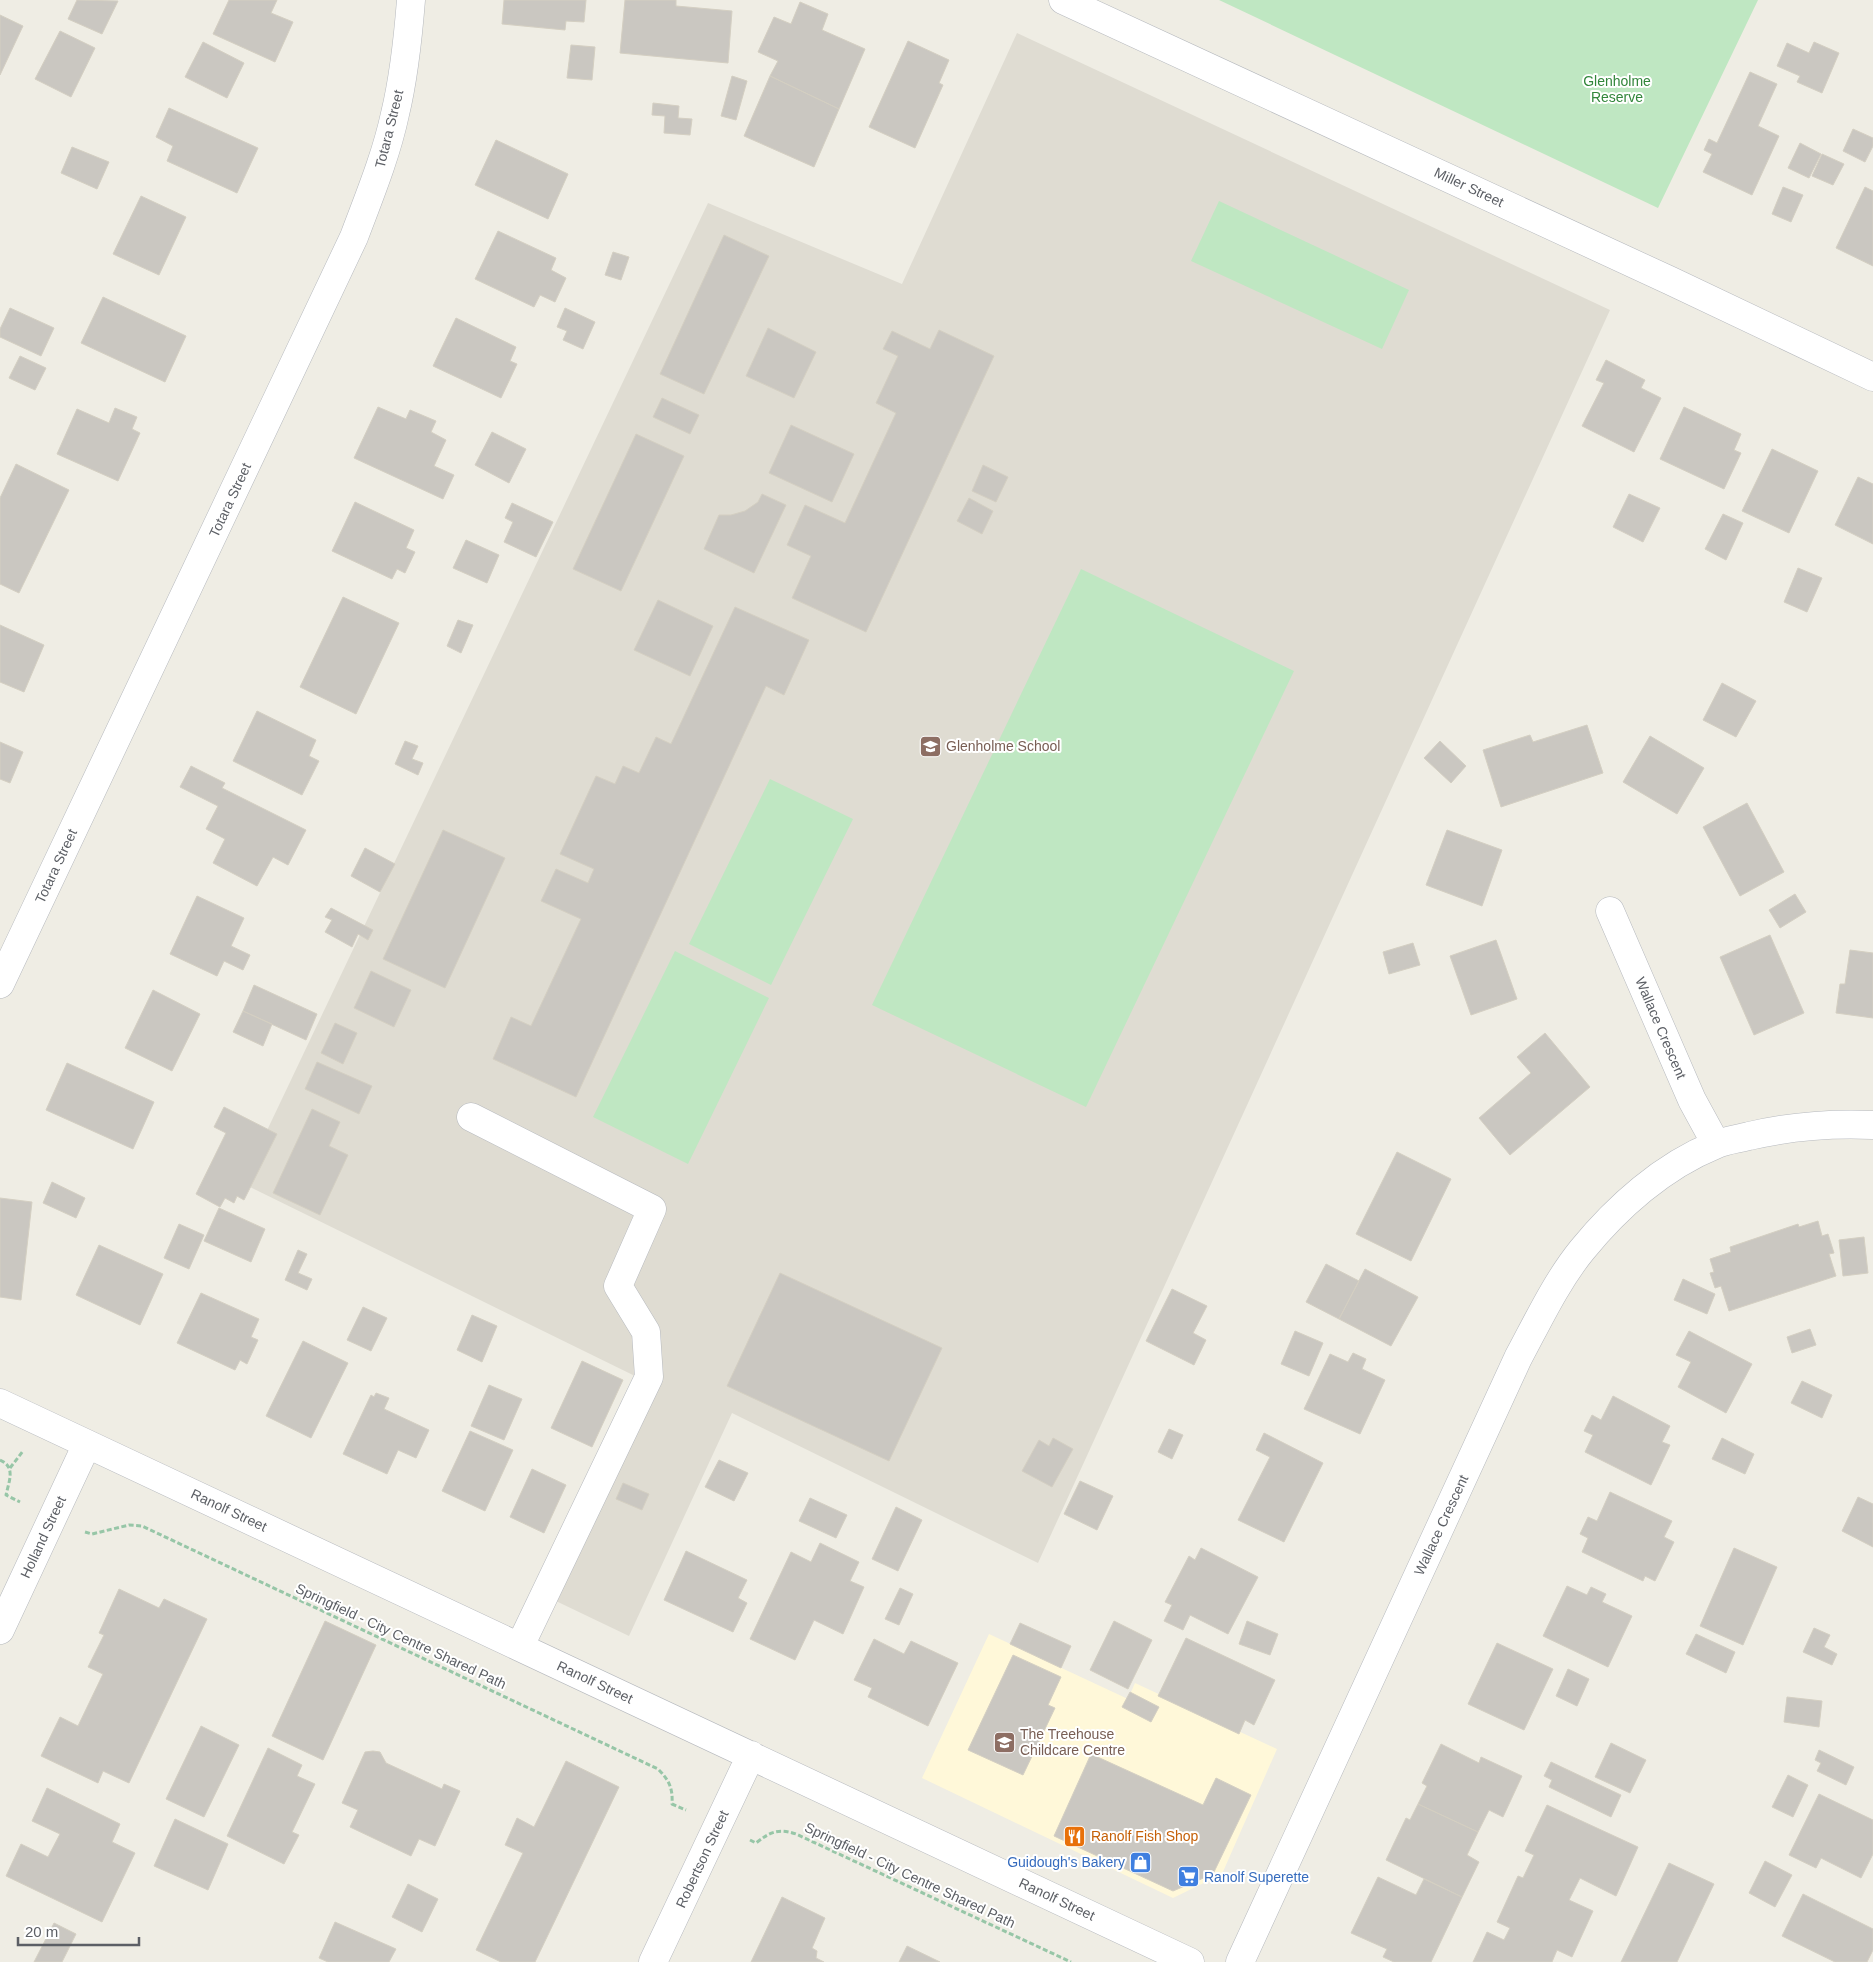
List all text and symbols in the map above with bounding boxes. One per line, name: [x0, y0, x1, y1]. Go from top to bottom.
park label: Glenholme Reserve: [1583, 73, 1651, 105]
street label: Totara Street: [372, 88, 406, 170]
street label: Miller Street: [1432, 164, 1506, 210]
street label: Totara Street: [206, 460, 254, 540]
school or university icon: Glenholme School: [918, 734, 942, 758]
place label: Glenholme School: [946, 738, 1060, 754]
street label: Totara Street: [32, 826, 80, 906]
street label: Wallace Crescent: [1632, 975, 1690, 1081]
street label: Wallace Crescent: [1411, 1472, 1471, 1578]
street label: Ranolf Street: [189, 1485, 270, 1535]
street label: Holland Street: [17, 1493, 69, 1581]
street label: Springfield - City Centre Shared Path: [293, 1580, 509, 1692]
street label: Ranolf Street: [555, 1657, 636, 1707]
place label: The Treehouse Childcare Centre: [1020, 1726, 1125, 1758]
school or university icon: The Treehouse Childcare Centre: [992, 1730, 1016, 1754]
street label: Robertson Street: [672, 1808, 732, 1910]
street label: Springfield - City Centre Shared Path: [802, 1819, 1018, 1931]
restaurant icon: Ranolf Fish Shop: [1063, 1824, 1087, 1848]
place label: Ranolf Fish Shop: [1091, 1828, 1199, 1844]
shop icon: Guidough's Bakery: [1129, 1850, 1153, 1874]
place label: Guidough's Bakery: [1007, 1854, 1125, 1870]
supermarket icon: Ranolf Superette: [1176, 1865, 1200, 1889]
place label: Ranolf Superette: [1204, 1869, 1309, 1885]
street label: Ranolf Street: [1017, 1874, 1098, 1924]
scale bar: [18, 1914, 139, 1946]
text: 20 m: [25, 1923, 58, 1940]

